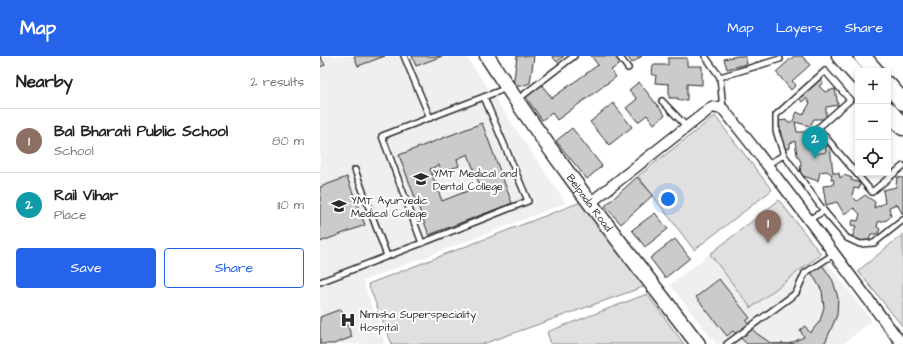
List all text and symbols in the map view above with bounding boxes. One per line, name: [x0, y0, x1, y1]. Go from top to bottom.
text: Map: [20, 15, 56, 42]
text: Map: [727, 18, 754, 38]
text: Layers: [776, 18, 823, 38]
text: Share: [845, 18, 883, 38]
map controls: [855, 68, 891, 176]
button: +: [855, 68, 891, 104]
text: Nearby: [16, 70, 73, 94]
text: 2 results: [250, 73, 304, 91]
button: −: [855, 104, 891, 140]
text: Bal Bharati Public School: [54, 121, 228, 142]
pin: 2: [802, 126, 828, 159]
text: 1: [28, 132, 30, 150]
text: 80 m: [272, 132, 304, 150]
button: locate: [855, 140, 891, 176]
text: School: [54, 142, 94, 160]
place label: YMT Medical and Dental College: [433, 166, 517, 195]
school or university icon: YMT Medical and Dental College: [412, 170, 430, 188]
street label: Belpada Road: [563, 171, 616, 235]
text: Rail Vihar: [54, 185, 118, 206]
your location: [658, 189, 678, 209]
place label: YMT Ayurvedic Medical College: [351, 193, 428, 222]
text: 2: [25, 196, 33, 214]
text: 110 m: [277, 196, 304, 214]
school or university icon: YMT Ayurvedic Medical College: [330, 197, 348, 215]
text: Place: [54, 206, 86, 224]
pin: 1: [755, 210, 781, 243]
button: Save: [16, 248, 156, 288]
button: Share: [164, 248, 304, 288]
place label: Nimisha Superspeciality Hospital: [360, 307, 476, 335]
hospital icon: Nimisha Superspeciality Hospital: [339, 311, 357, 329]

